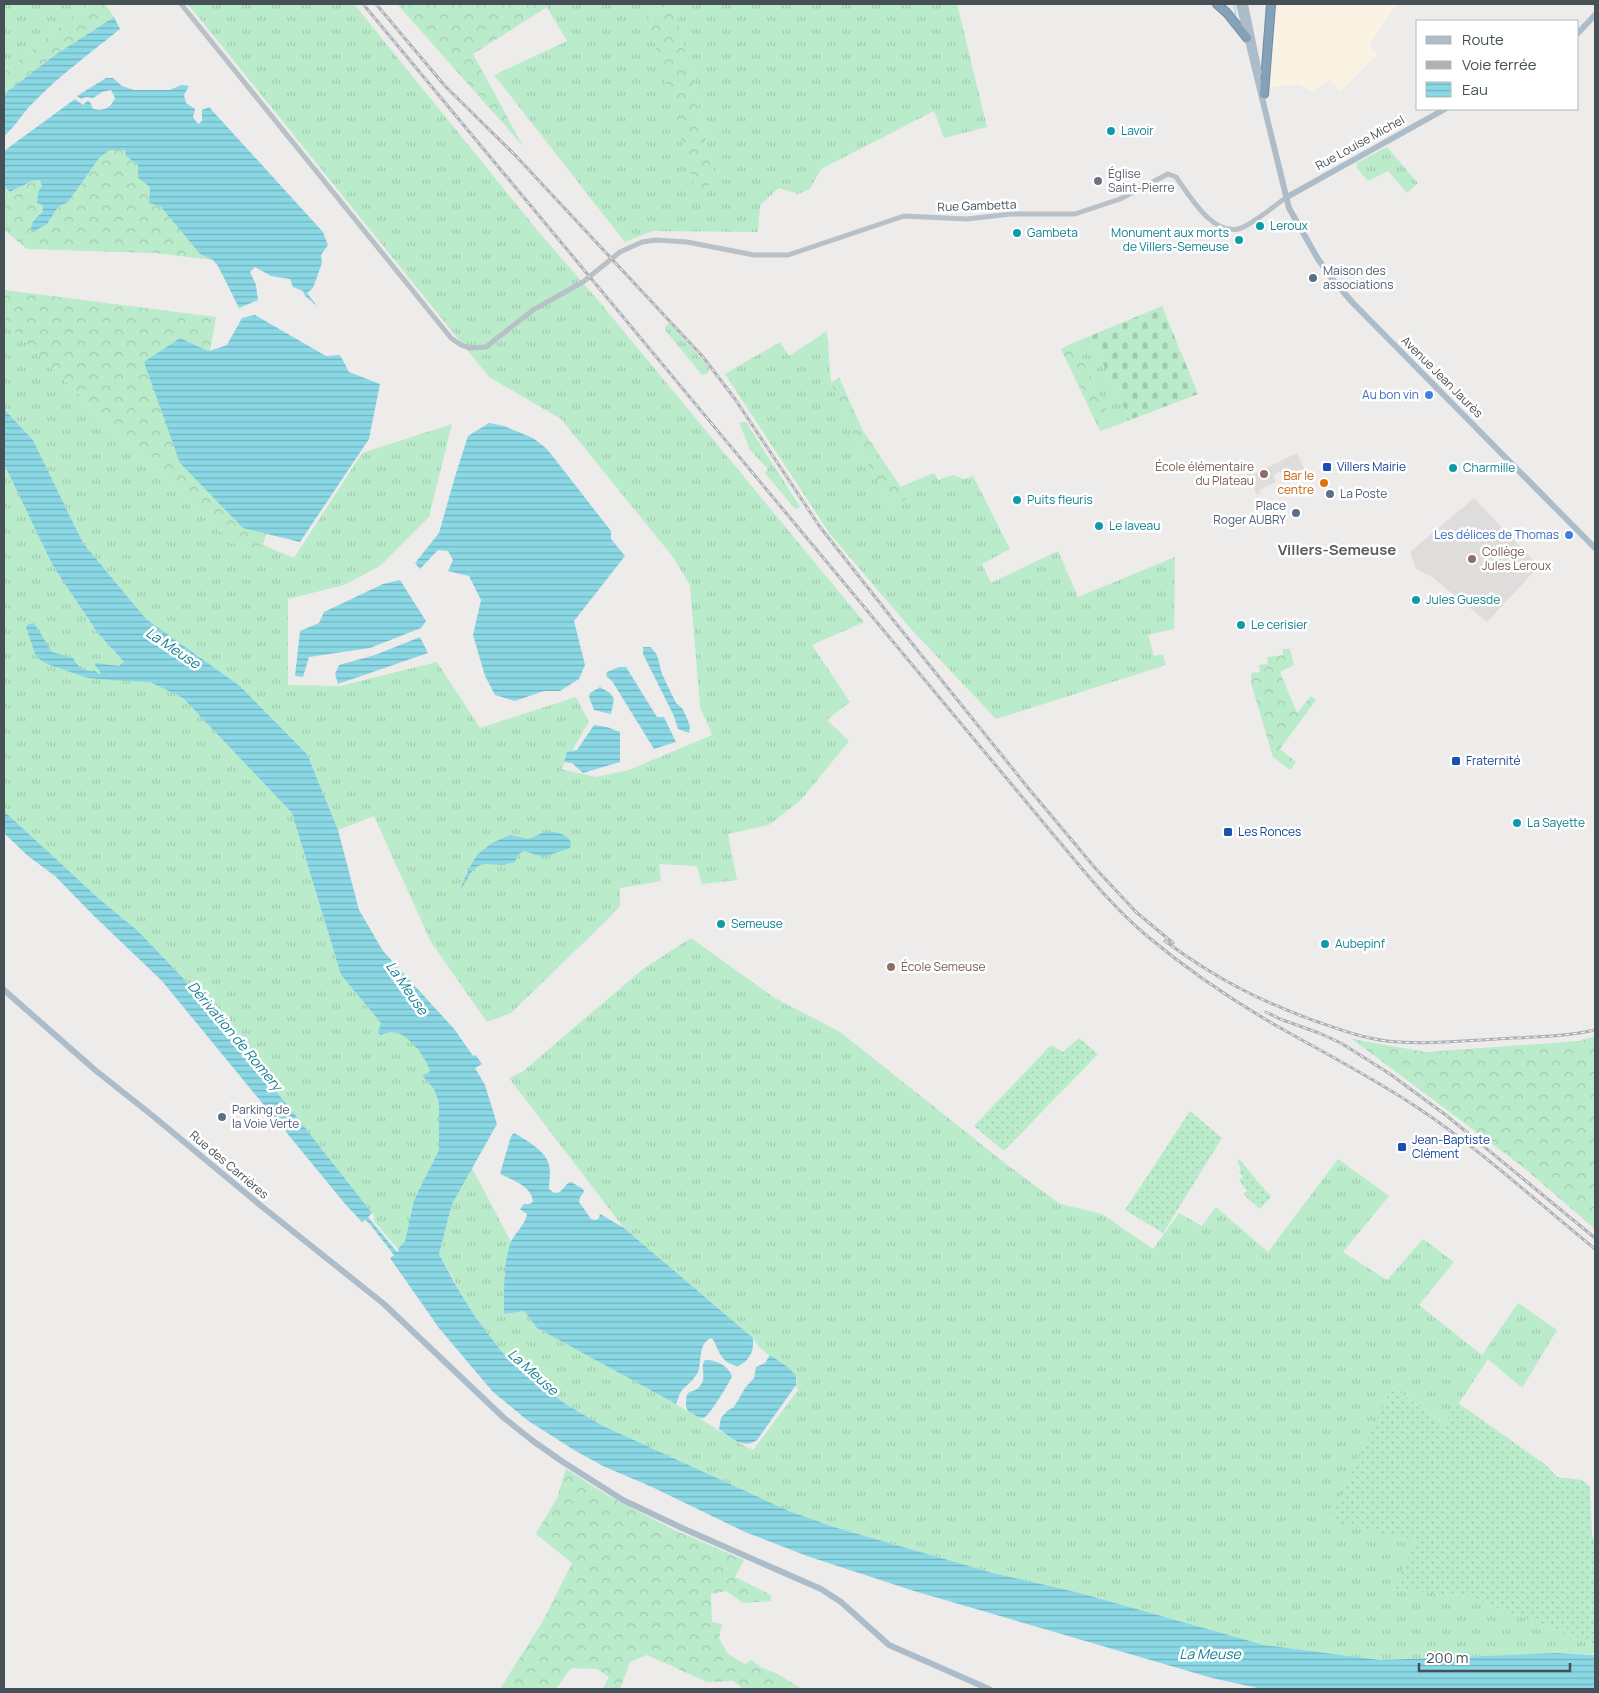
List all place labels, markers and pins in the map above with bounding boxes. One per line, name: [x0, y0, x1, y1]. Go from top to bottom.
place label: Lavoir: [1121, 122, 1154, 139]
marker: Lavoir: [1105, 125, 1117, 137]
place label: Église Saint-Pierre: [1108, 165, 1174, 196]
marker: Église Saint-Pierre: [1092, 175, 1104, 187]
place label: Leroux: [1270, 217, 1309, 234]
marker: Leroux: [1254, 220, 1266, 232]
place label: Gambeta: [1027, 224, 1078, 241]
place label: Monument aux morts de Villers-Semeuse: [1111, 224, 1229, 255]
marker: Gambeta: [1011, 227, 1023, 239]
marker: Monument aux morts de Villers-Semeuse: [1233, 234, 1245, 246]
place label: Maison des associations: [1323, 262, 1393, 293]
marker: Maison des associations: [1307, 272, 1319, 284]
place label: Au bon vin: [1362, 386, 1419, 403]
marker: Au bon vin: [1423, 389, 1435, 401]
place label: École élémentaire du Plateau: [1155, 458, 1254, 489]
place label: Villers Mairie: [1337, 458, 1406, 475]
place label: Charmille: [1463, 459, 1515, 476]
marker: Villers Mairie: [1321, 461, 1333, 473]
marker: Charmille: [1447, 462, 1459, 474]
place label: Bar le centre: [1278, 467, 1314, 498]
marker: École élémentaire du Plateau: [1258, 468, 1270, 480]
marker: Bar le centre: [1318, 477, 1330, 489]
place label: La Poste: [1340, 485, 1387, 502]
marker: La Poste: [1324, 488, 1336, 500]
place label: Puits fleuris: [1027, 491, 1093, 508]
marker: Puits fleuris: [1011, 494, 1023, 506]
place label: Place Roger AUBRY: [1213, 497, 1286, 528]
marker: Place Roger AUBRY: [1290, 507, 1302, 519]
place label: Le laveau: [1109, 517, 1160, 534]
marker: Le laveau: [1093, 520, 1105, 532]
place label: Les délices de Thomas: [1434, 526, 1559, 543]
marker: Les délices de Thomas: [1563, 529, 1575, 541]
place label: Collège Jules Leroux: [1482, 543, 1552, 574]
marker: Collège Jules Leroux: [1466, 553, 1478, 565]
place label: Jules Guesde: [1426, 591, 1500, 608]
marker: Jules Guesde: [1410, 594, 1422, 606]
place label: Le cerisier: [1251, 616, 1308, 633]
marker: Le cerisier: [1235, 619, 1247, 631]
place label: Fraternité: [1466, 752, 1520, 769]
marker: Fraternité: [1450, 755, 1462, 767]
place label: La Sayette: [1527, 814, 1585, 831]
marker: La Sayette: [1511, 817, 1523, 829]
place label: Les Ronces: [1238, 823, 1301, 840]
marker: Les Ronces: [1222, 826, 1234, 838]
place label: Semeuse: [731, 915, 783, 932]
marker: Semeuse: [715, 918, 727, 930]
place label: Aubepinf: [1335, 935, 1386, 952]
marker: Aubepinf: [1319, 938, 1331, 950]
place label: École Semeuse: [901, 958, 985, 975]
marker: École Semeuse: [885, 961, 897, 973]
place label: Parking de la Voie Verte: [232, 1101, 299, 1132]
marker: Parking de la Voie Verte: [216, 1111, 228, 1123]
place label: Jean-Baptiste Clément: [1412, 1131, 1490, 1162]
marker: Jean-Baptiste Clément: [1396, 1141, 1408, 1153]

